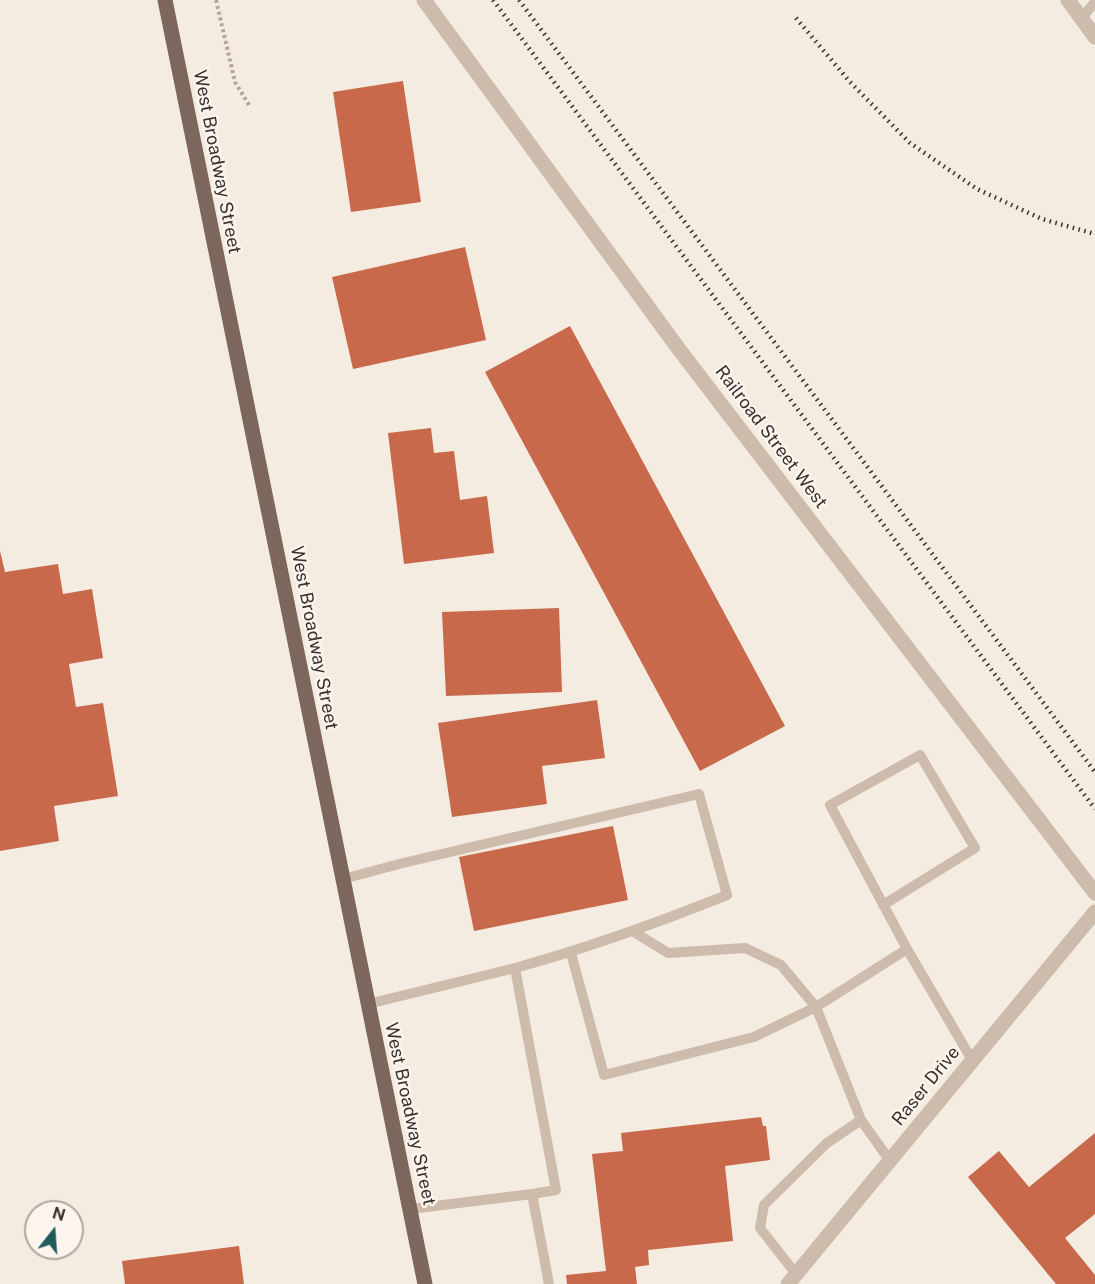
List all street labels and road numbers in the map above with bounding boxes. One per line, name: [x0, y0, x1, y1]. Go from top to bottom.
street label: West Broadway Street: [189, 68, 245, 256]
street label: Railroad Street West: [710, 361, 832, 513]
street label: West Broadway Street: [286, 544, 342, 732]
street label: West Broadway Street: [380, 1021, 440, 1207]
street label: Raser Drive: [888, 1042, 964, 1130]

